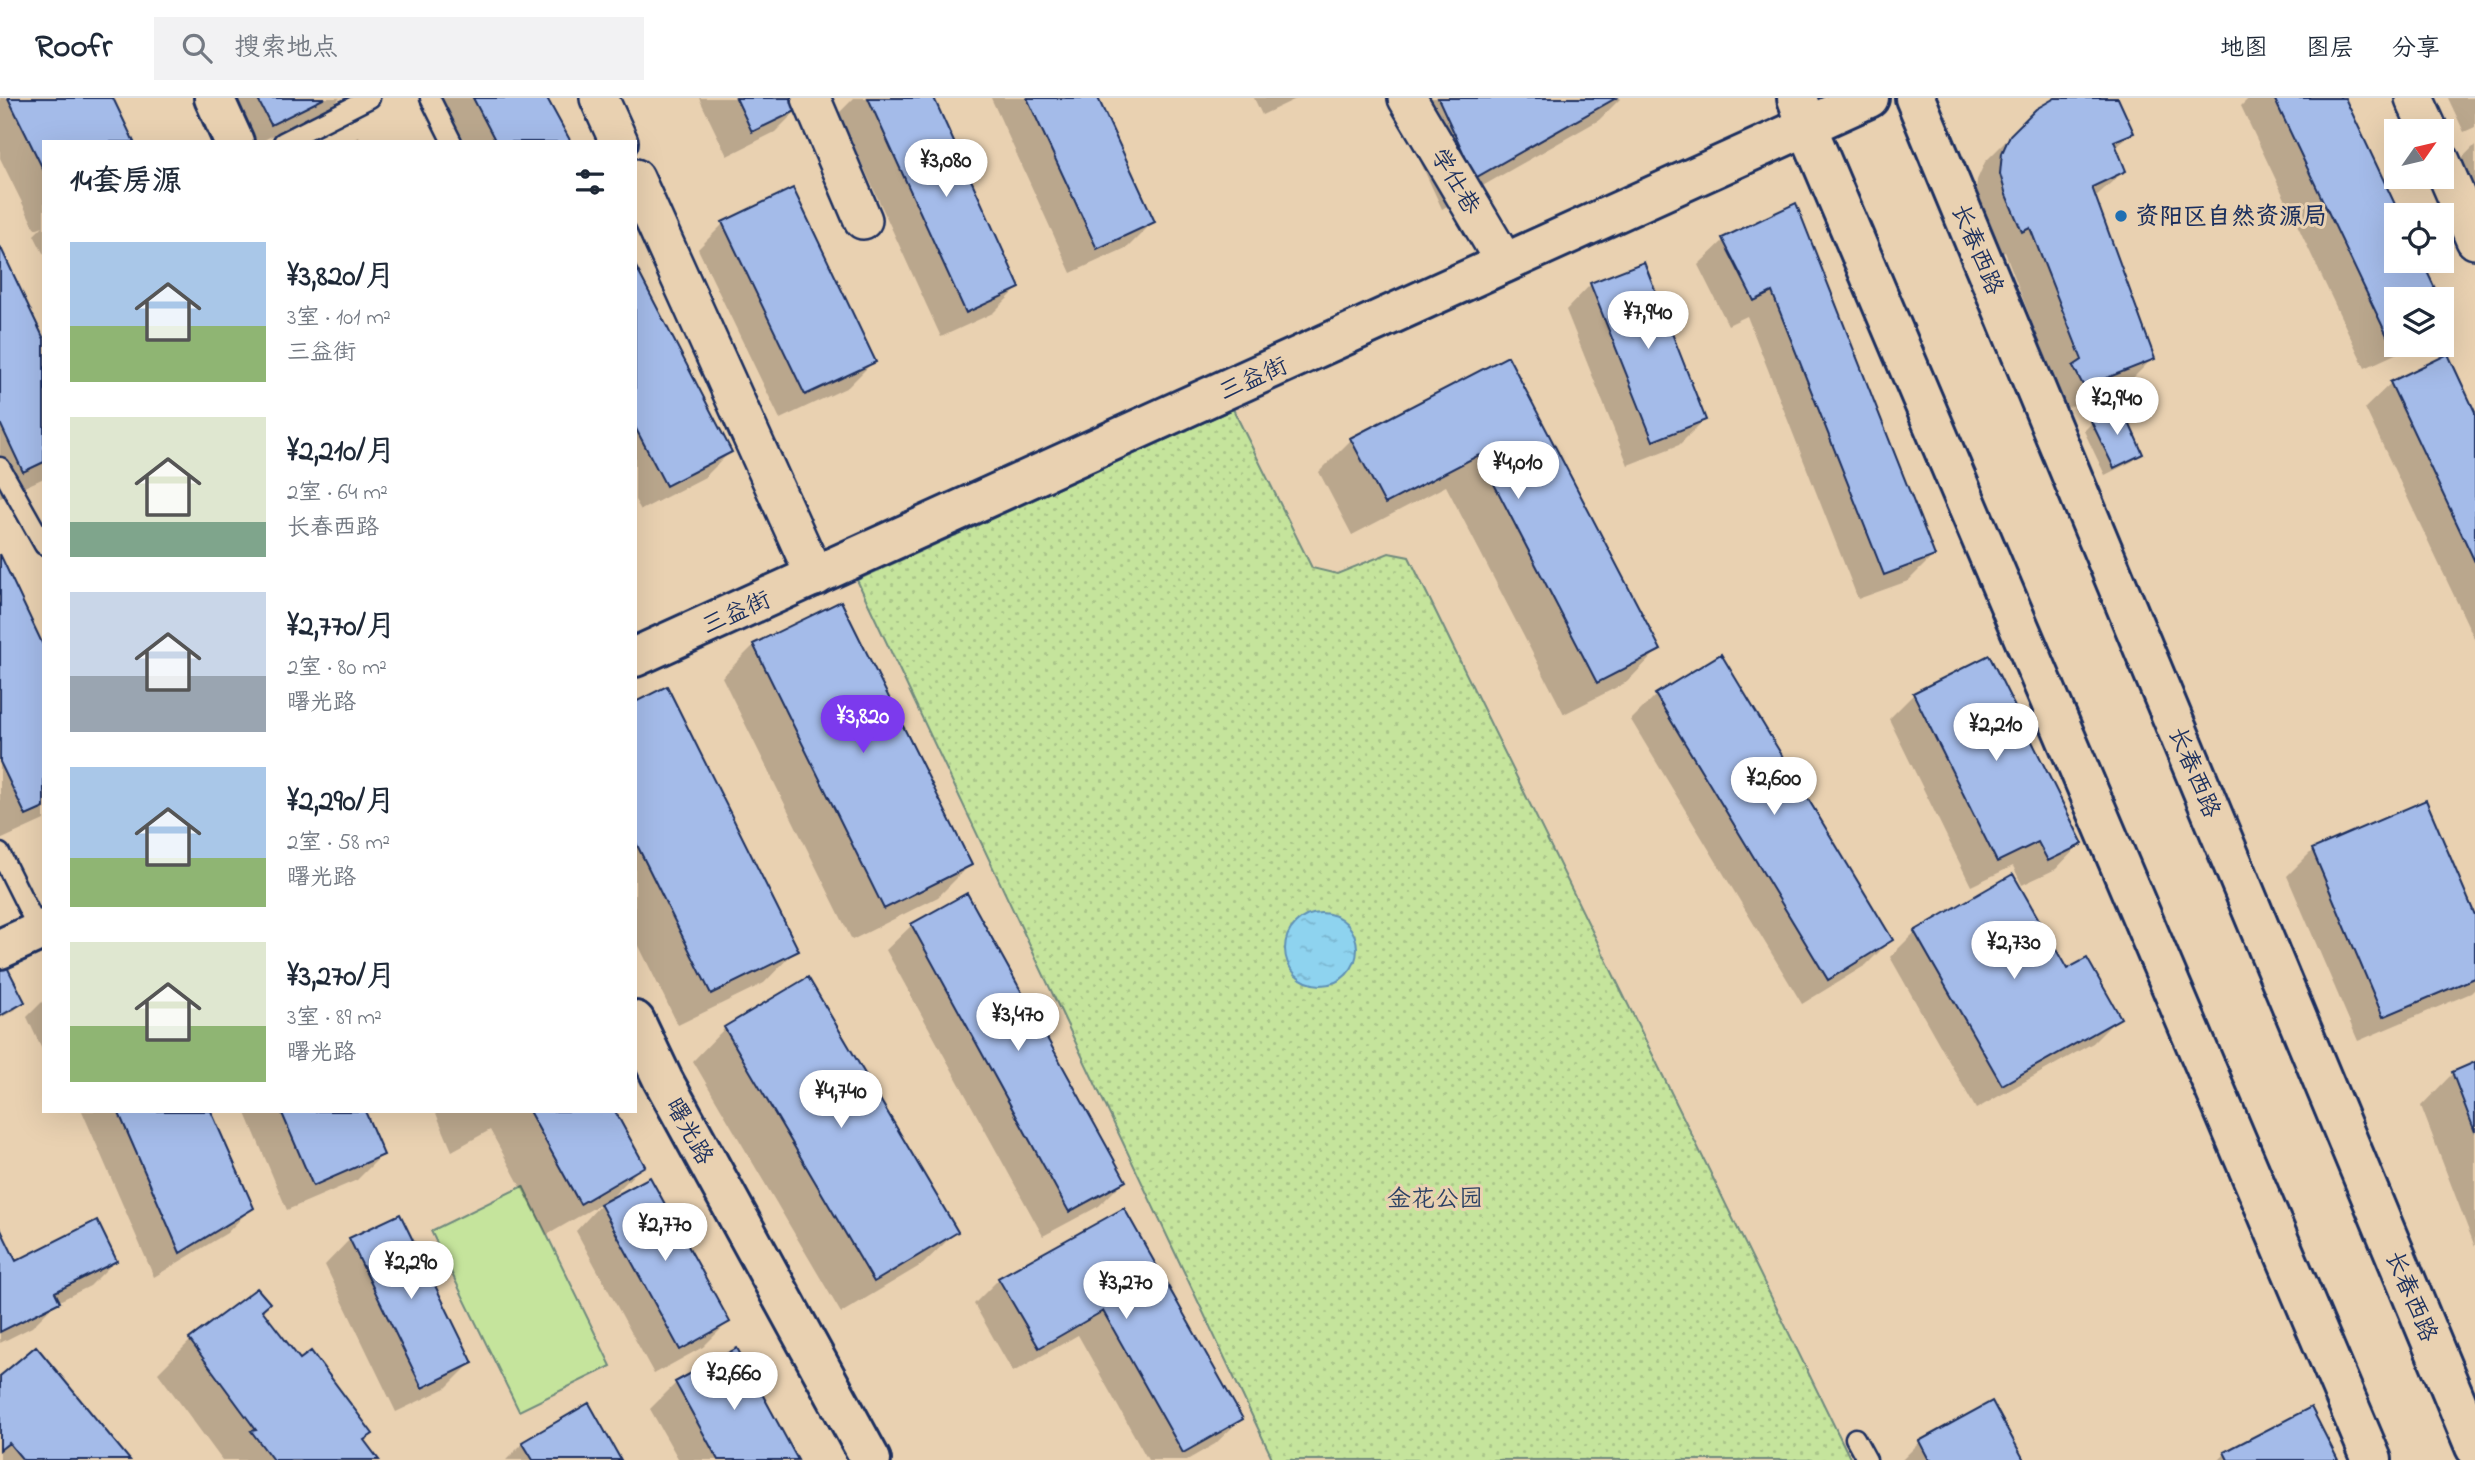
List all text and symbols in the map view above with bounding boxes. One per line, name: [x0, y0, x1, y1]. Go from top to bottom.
search box: [154, 17, 644, 80]
text: Roofr: [35, 24, 112, 72]
icon: search: [178, 29, 216, 67]
text: 搜索地点: [234, 30, 338, 68]
text: 地图: [2220, 32, 2268, 67]
text: 图层: [2306, 32, 2354, 67]
text: 分享: [2392, 32, 2440, 67]
north arrow: [2384, 119, 2454, 189]
map controls: [2384, 119, 2454, 357]
pin: ¥3,080: [889, 140, 1003, 199]
street label: 学仕巷: [1420, 142, 1487, 222]
text: ¥3,080: [921, 145, 971, 178]
text: 14套房源: [70, 161, 182, 205]
icon: filters: [571, 163, 609, 201]
street label: 长春西路: [1941, 199, 2011, 301]
place label: 资阳区自然资源局: [2135, 201, 2327, 236]
button: locate: [2384, 203, 2454, 273]
marker: 资阳区自然资源局: [2113, 208, 2129, 224]
text: ¥3,820/月: [287, 256, 395, 300]
icon: home: [126, 270, 210, 354]
button: layers: [2384, 287, 2454, 357]
pin: ¥7,940: [1591, 292, 1705, 351]
text: ¥7,940: [1624, 297, 1672, 330]
text: 3室 · 101 m²: [287, 302, 391, 335]
text: 三益街: [287, 337, 356, 370]
street label: 三益街: [1214, 350, 1294, 411]
pin: ¥2,940: [2060, 378, 2174, 437]
text: ¥2,940: [2092, 383, 2142, 416]
text: ¥2,210/月: [287, 431, 395, 475]
pin: ¥4,010: [1461, 442, 1575, 501]
icon: home: [126, 445, 210, 529]
text: ¥4,010: [1493, 447, 1543, 480]
text: 2室 · 64 m²: [287, 477, 388, 510]
text: 长春西路: [287, 512, 379, 545]
street label: 三益街: [697, 584, 777, 645]
text: ¥2,770/月: [287, 606, 396, 650]
icon: home: [126, 620, 210, 704]
text: 2室 · 80 m²: [287, 652, 387, 685]
text: 曙光路: [287, 687, 356, 720]
pin: ¥3,820: [806, 696, 920, 755]
text: ¥3,820: [837, 701, 889, 734]
pin: ¥2,210: [1939, 704, 2053, 763]
text: ¥2,210: [1969, 709, 2023, 742]
street label: 长春西路: [2158, 722, 2228, 824]
pin: ¥2,600: [1717, 758, 1831, 817]
text: ¥2,600: [1747, 763, 1801, 796]
text: ¥2,290/月: [287, 781, 395, 825]
icon: home: [126, 795, 210, 879]
text: 2室 · 58 m²: [287, 827, 390, 860]
text: 曙光路: [287, 862, 356, 895]
pin: ¥2,730: [1957, 922, 2071, 981]
text: ¥2,730: [1987, 927, 2041, 960]
text: ¥3,270/月: [287, 956, 396, 1000]
icon: home: [126, 970, 210, 1054]
pin: ¥3,470: [961, 993, 1075, 1053]
text: ¥3,470: [992, 999, 1044, 1032]
text: 3室 · 89 m²: [287, 1002, 382, 1035]
text: 曙光路: [287, 1037, 356, 1070]
pin: ¥4,740: [784, 1070, 898, 1130]
text: ¥4,740: [815, 1076, 867, 1109]
street label: 曙光路: [655, 1092, 721, 1172]
park label: 金花公园: [1387, 1183, 1483, 1218]
pin: ¥2,770: [608, 1204, 722, 1263]
text: ¥2,770: [638, 1209, 692, 1242]
pin: ¥2,290: [354, 1242, 468, 1301]
street label: 长春西路: [2375, 1246, 2445, 1348]
text: ¥2,290: [385, 1247, 437, 1280]
pin: ¥3,270: [1069, 1262, 1183, 1321]
text: ¥3,270: [1099, 1267, 1153, 1300]
pin: ¥2,660: [677, 1352, 791, 1412]
text: ¥2,660: [707, 1358, 761, 1391]

